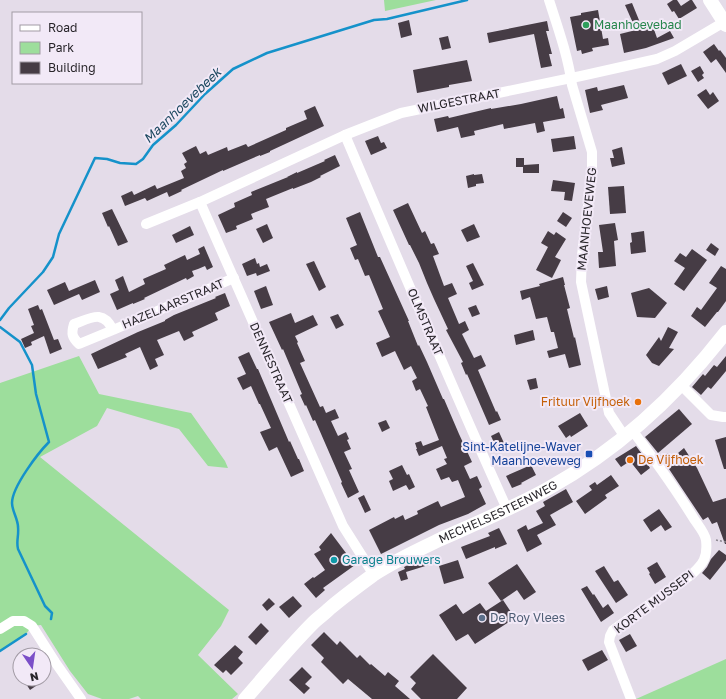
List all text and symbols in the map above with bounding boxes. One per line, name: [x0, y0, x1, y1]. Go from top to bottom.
legend: [12, 12, 142, 84]
place label: Maanhoevebad: [594, 17, 682, 32]
text: Road: [48, 20, 77, 35]
marker: Maanhoevebad: [581, 20, 591, 30]
text: Park: [48, 40, 74, 55]
text: Building: [48, 60, 96, 75]
water label: Maanhoevebeek: [140, 63, 225, 146]
street label: WILGESTRAAT: [417, 85, 502, 116]
street label: MAANHOEVEWEG: [574, 167, 599, 271]
street label: HAZELAARSTRAAT: [120, 275, 227, 332]
street label: OLMSTRAAT: [404, 286, 447, 358]
street label: DENNESTRAAT: [247, 320, 296, 406]
place label: Frituur Vijfhoek: [541, 394, 630, 409]
marker: Frituur Vijfhoek: [633, 397, 643, 407]
place label: Sint-Katelijne-Waver Maanhoeveweg: [462, 439, 581, 468]
marker: Sint-Katelijne-Waver Maanhoeveweg: [584, 449, 594, 459]
place label: De Vijfhoek: [638, 452, 704, 467]
marker: De Vijfhoek: [625, 455, 635, 465]
street label: MECHELSESTEENWEG: [436, 477, 560, 546]
place label: Garage Brouwers: [342, 552, 441, 567]
marker: Garage Brouwers: [329, 555, 339, 565]
street label: KORTE MUSSEPI: [611, 567, 697, 637]
place label: De Roy Vlees: [490, 610, 565, 625]
marker: De Roy Vlees: [477, 613, 487, 623]
north arrow: [12, 647, 52, 687]
text: N: [29, 670, 40, 685]

